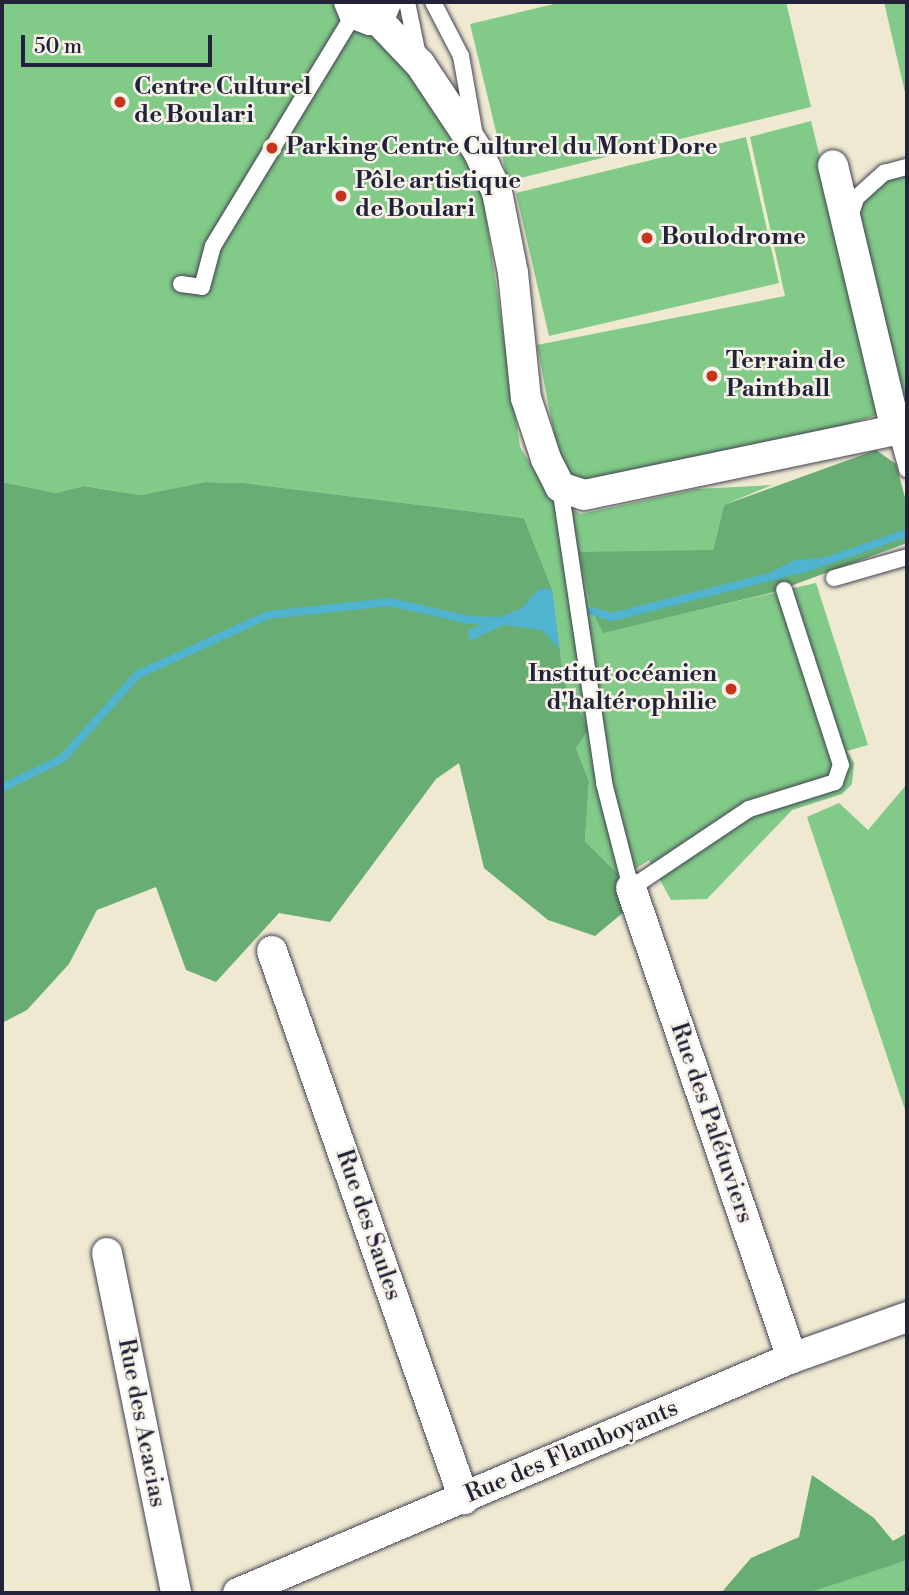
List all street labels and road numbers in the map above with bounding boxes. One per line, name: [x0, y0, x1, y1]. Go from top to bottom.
street label: Rue des Palétuviers: [663, 1019, 759, 1227]
street label: Rue des Saules: [329, 1146, 407, 1304]
street label: Rue des Acacias: [111, 1336, 171, 1510]
street label: Rue des Flamboyants: [461, 1394, 683, 1510]

